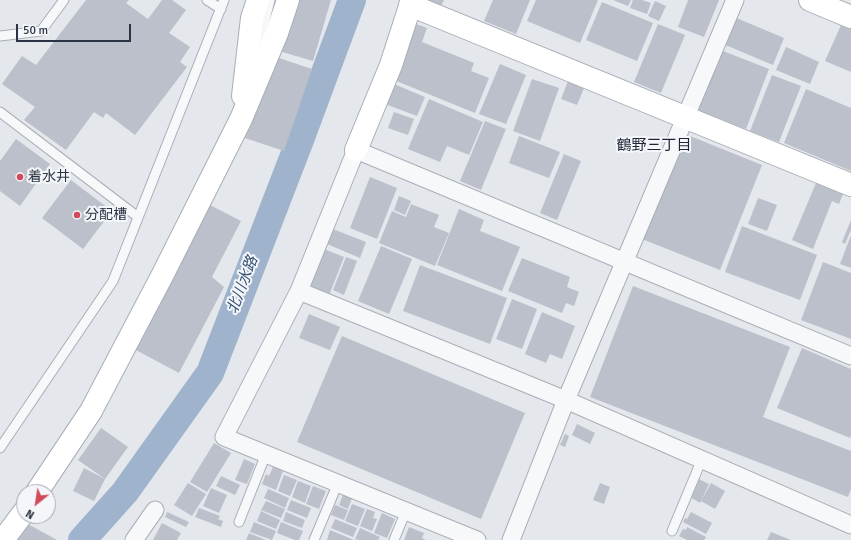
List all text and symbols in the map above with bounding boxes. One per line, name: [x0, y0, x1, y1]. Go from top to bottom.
scale bar: [18, 16, 133, 42]
text: 50 m: [23, 23, 48, 38]
district label: 鶴野三丁目: [617, 137, 691, 155]
place label: 着水井: [28, 169, 70, 185]
marker: 着水井: [15, 172, 25, 182]
place label: 分配槽: [85, 207, 127, 223]
marker: 分配槽: [72, 210, 82, 220]
water label: 北川水路: [224, 254, 262, 316]
north arrow: [16, 484, 56, 524]
text: N: [24, 506, 37, 522]

